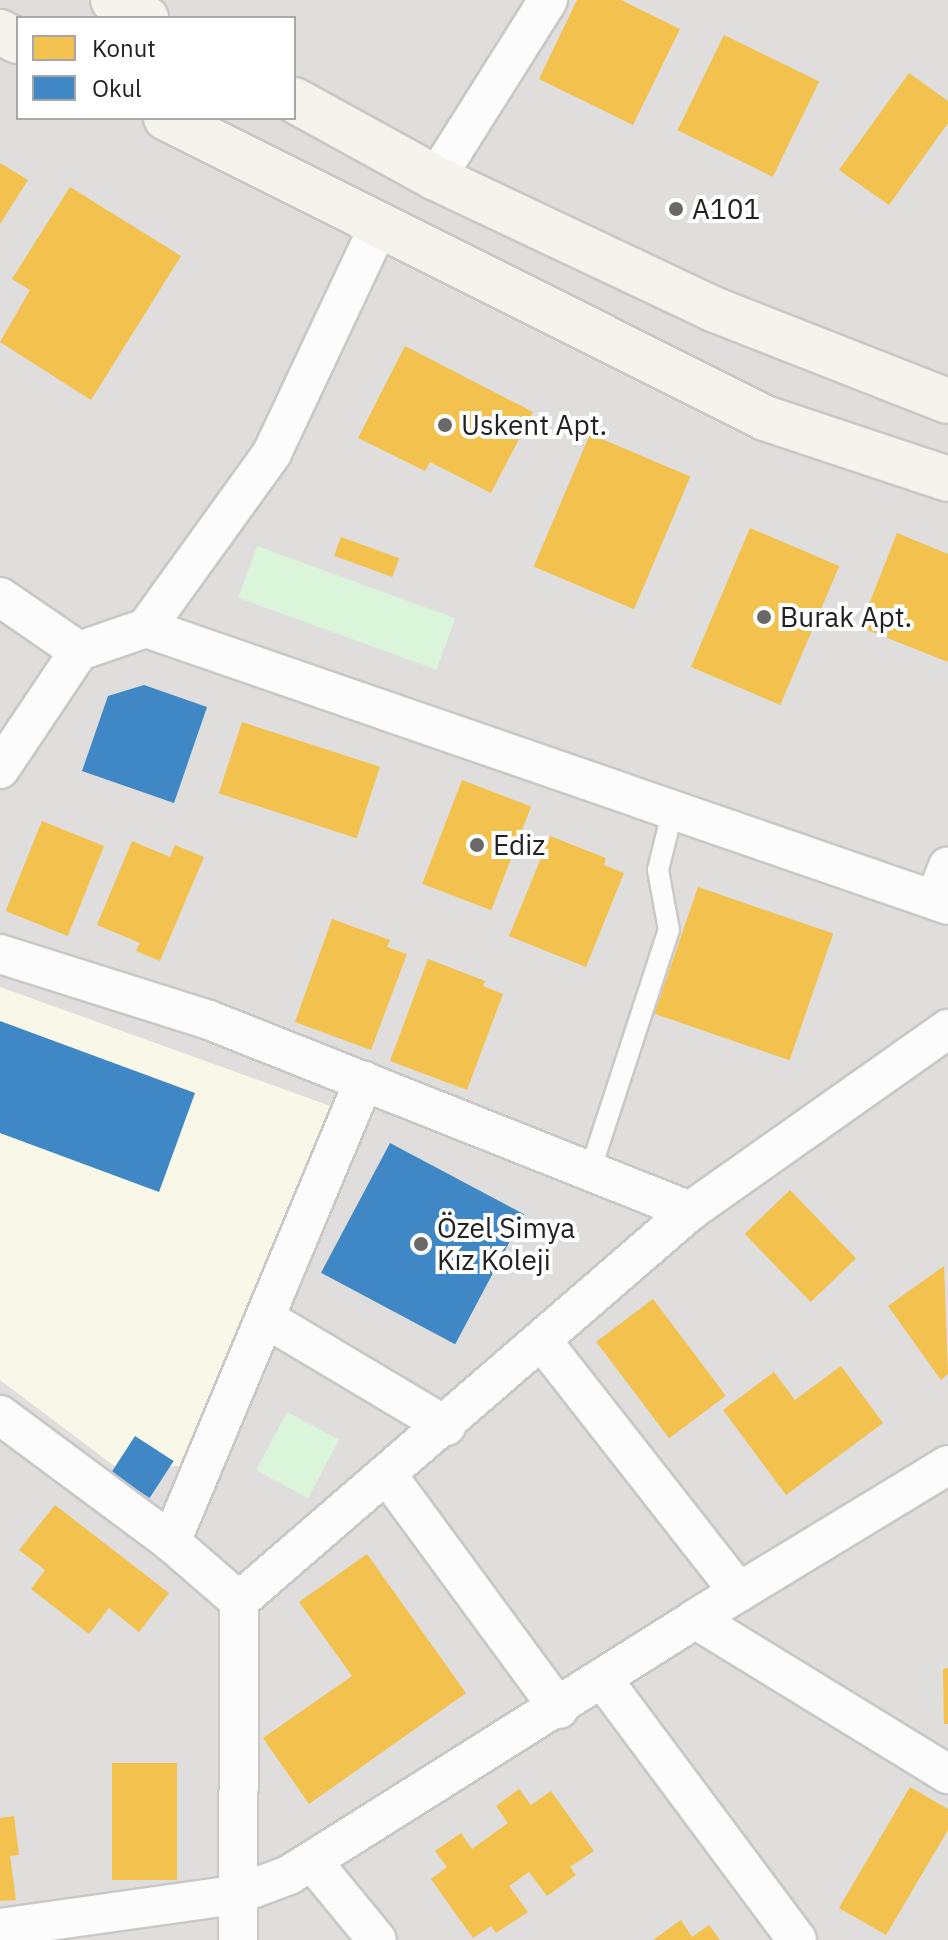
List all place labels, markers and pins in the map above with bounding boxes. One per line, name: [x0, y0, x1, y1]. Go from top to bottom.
place label: A101: [692, 192, 760, 226]
marker: A101: [667, 200, 685, 218]
place label: Uskent Apt.: [461, 408, 607, 442]
marker: Uskent Apt.: [436, 416, 454, 434]
place label: Burak Apt.: [780, 600, 912, 634]
marker: Burak Apt.: [755, 608, 773, 626]
place label: Ediz: [493, 828, 545, 862]
marker: Ediz: [468, 836, 486, 854]
place label: Özel Simya Kız Koleji: [437, 1211, 575, 1277]
marker: Özel Simya Kız Koleji: [412, 1235, 430, 1253]

